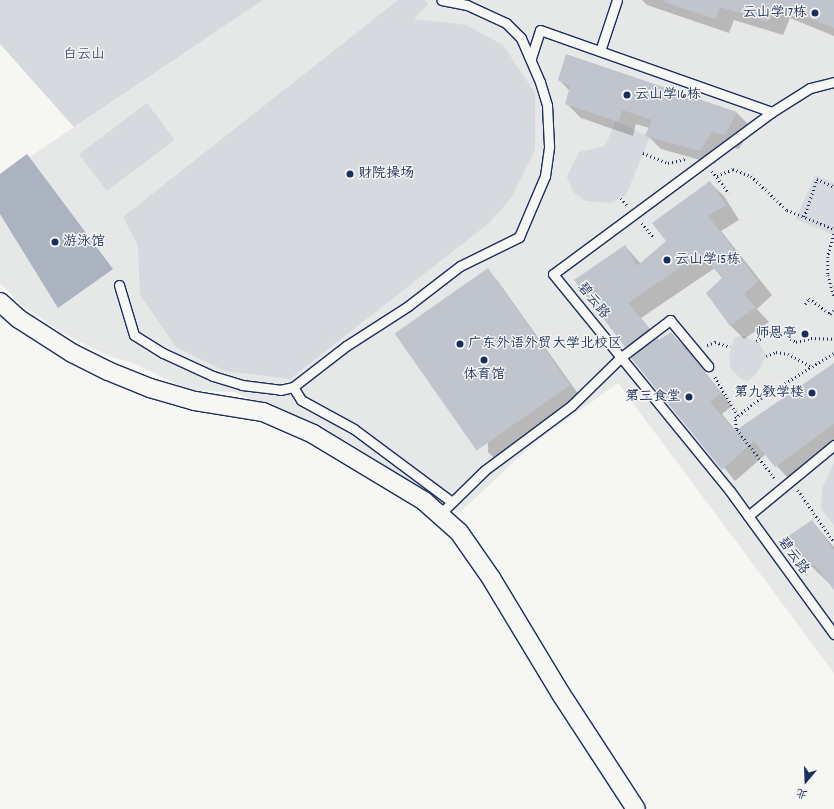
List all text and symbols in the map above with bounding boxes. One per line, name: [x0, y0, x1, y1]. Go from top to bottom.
place label: 云山学17栋: [743, 5, 807, 21]
marker: 云山学17栋: [810, 8, 820, 18]
park label: 白云山: [63, 47, 105, 63]
place label: 云山学16栋: [635, 87, 701, 103]
marker: 云山学16栋: [622, 90, 632, 100]
place label: 财院操场: [358, 166, 414, 182]
marker: 财院操场: [345, 169, 355, 179]
place label: 游泳馆: [63, 234, 105, 250]
marker: 游泳馆: [50, 237, 60, 247]
place label: 云山学15栋: [675, 252, 741, 268]
marker: 云山学15栋: [662, 255, 672, 265]
street label: 碧云路: [573, 279, 613, 323]
place label: 师恩亭: [755, 326, 797, 342]
marker: 师恩亭: [800, 329, 810, 339]
place label: 广东外语外贸大学北校区: [468, 336, 622, 352]
marker: 广东外语外贸大学北校区: [455, 339, 465, 349]
marker: 体育馆: [479, 355, 489, 365]
place label: 体育馆: [463, 367, 505, 383]
place label: 第九教学楼: [734, 385, 804, 401]
marker: 第九教学楼: [807, 388, 817, 398]
place label: 第三食堂: [625, 389, 681, 405]
marker: 第三食堂: [684, 392, 694, 402]
street label: 碧云路: [774, 534, 812, 578]
north arrow: [786, 761, 826, 801]
text: 北: [794, 783, 810, 802]

